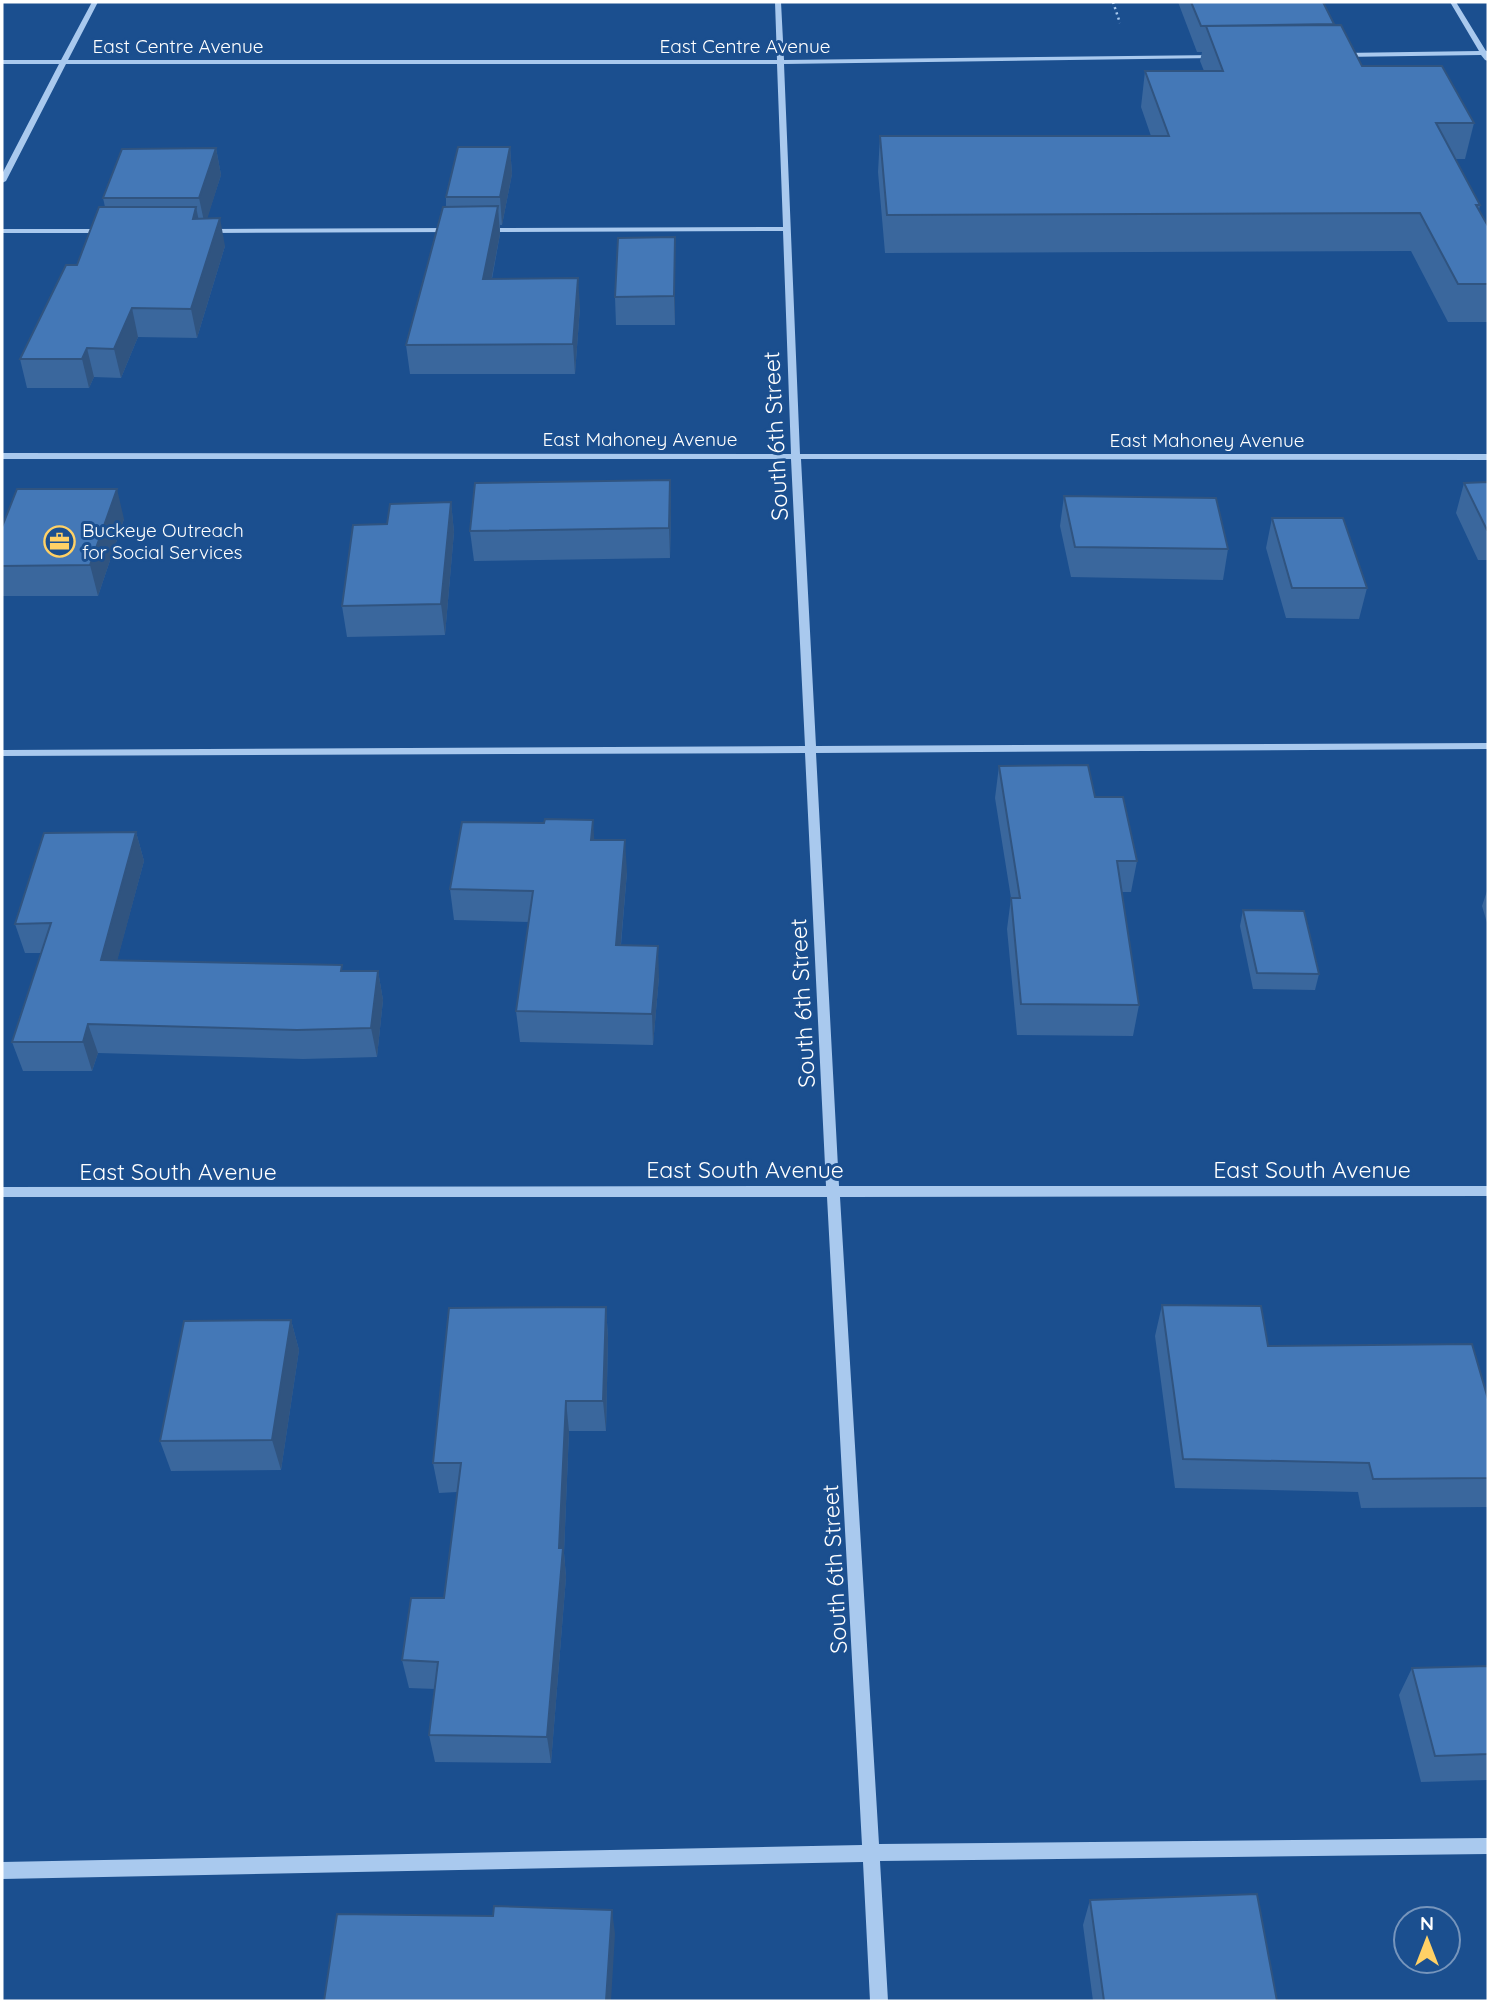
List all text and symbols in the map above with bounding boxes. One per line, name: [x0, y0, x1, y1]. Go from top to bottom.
street label: East Centre Avenue: [92, 34, 264, 58]
street label: East Centre Avenue: [659, 34, 831, 58]
street label: South 6th Street: [756, 350, 794, 521]
street label: East Mahoney Avenue: [543, 427, 737, 451]
street label: East Mahoney Avenue: [1110, 428, 1304, 452]
place label: Buckeye Outreach for Social Services: [82, 518, 244, 564]
office icon: Buckeye Outreach for Social Services: [42, 524, 76, 558]
street label: South 6th Street: [783, 917, 821, 1088]
street label: East South Avenue: [646, 1155, 844, 1184]
street label: East South Avenue: [1213, 1155, 1411, 1184]
street label: East South Avenue: [79, 1157, 277, 1186]
street label: South 6th Street: [815, 1483, 853, 1654]
north arrow: [1392, 1905, 1462, 1975]
text: N: [1420, 1911, 1434, 1935]

